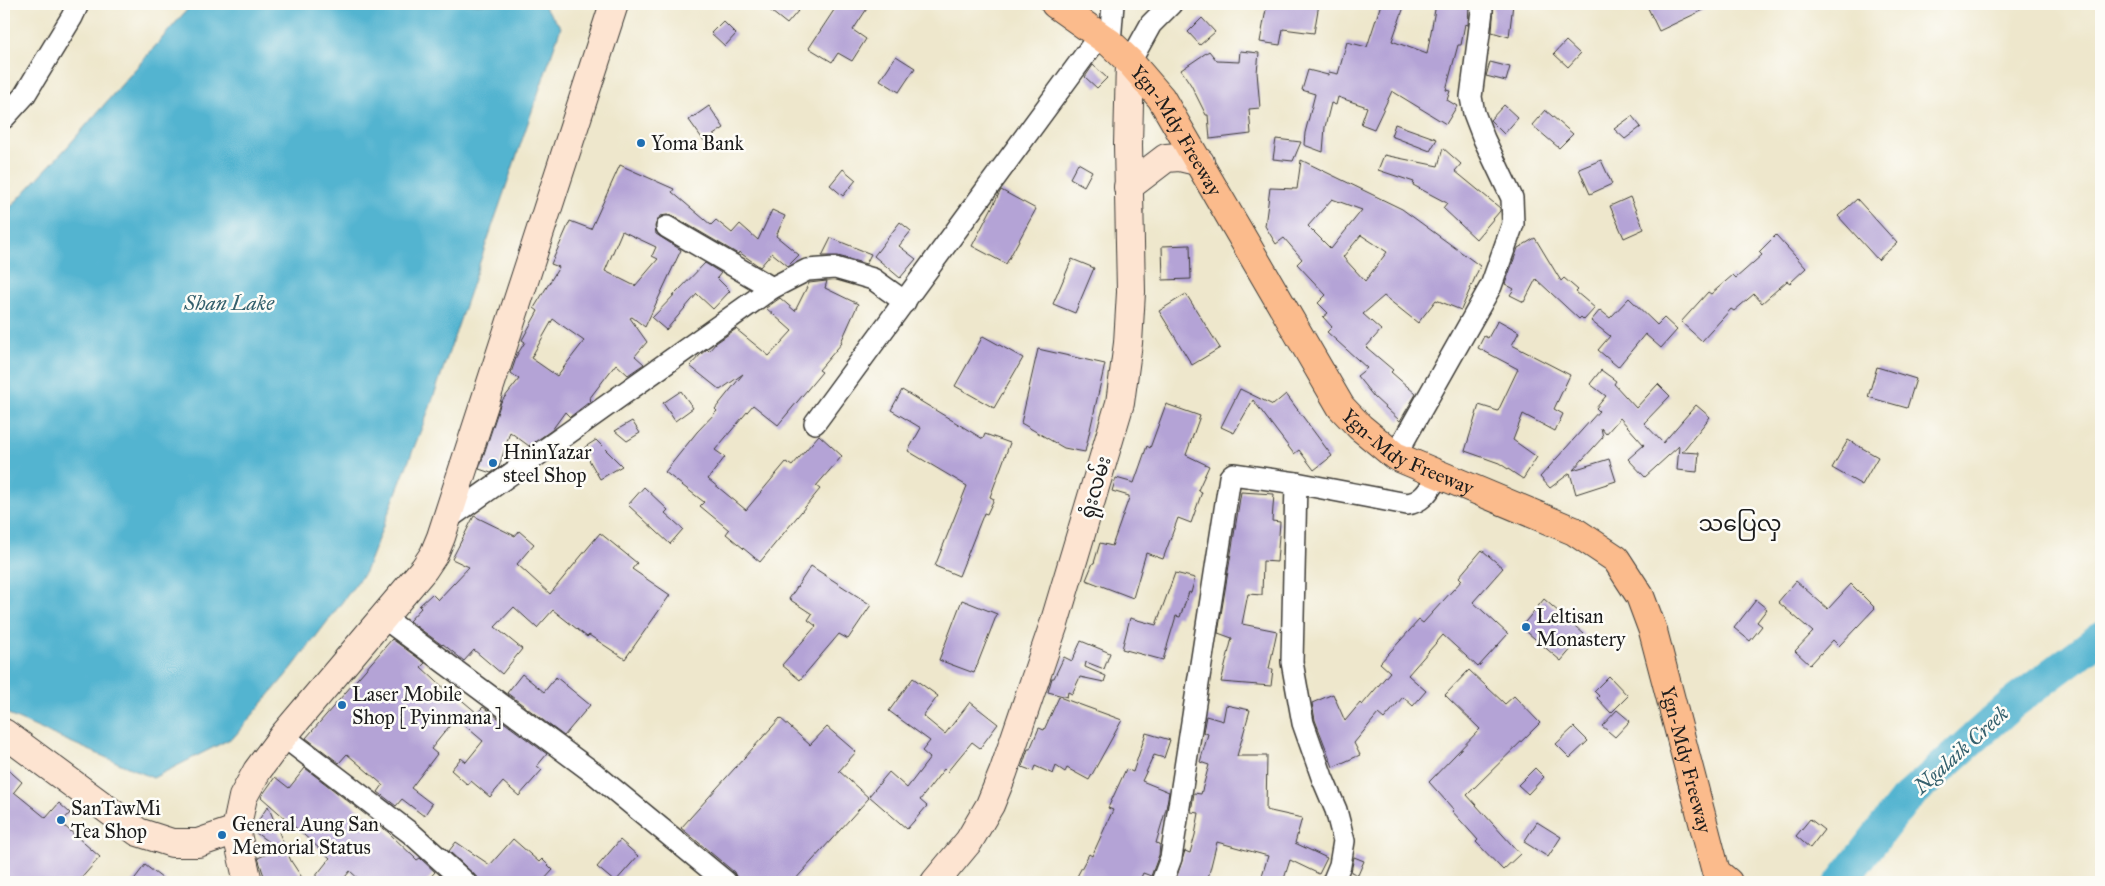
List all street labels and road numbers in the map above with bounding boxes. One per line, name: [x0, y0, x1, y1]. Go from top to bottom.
street label: Ygn-Mdy Freeway: [1126, 60, 1228, 201]
street label: Ygn-Mdy Freeway: [1337, 403, 1478, 500]
street label: ရုံးလမ်း: [1072, 453, 1121, 522]
street label: Ygn-Mdy Freeway: [1656, 683, 1717, 836]

